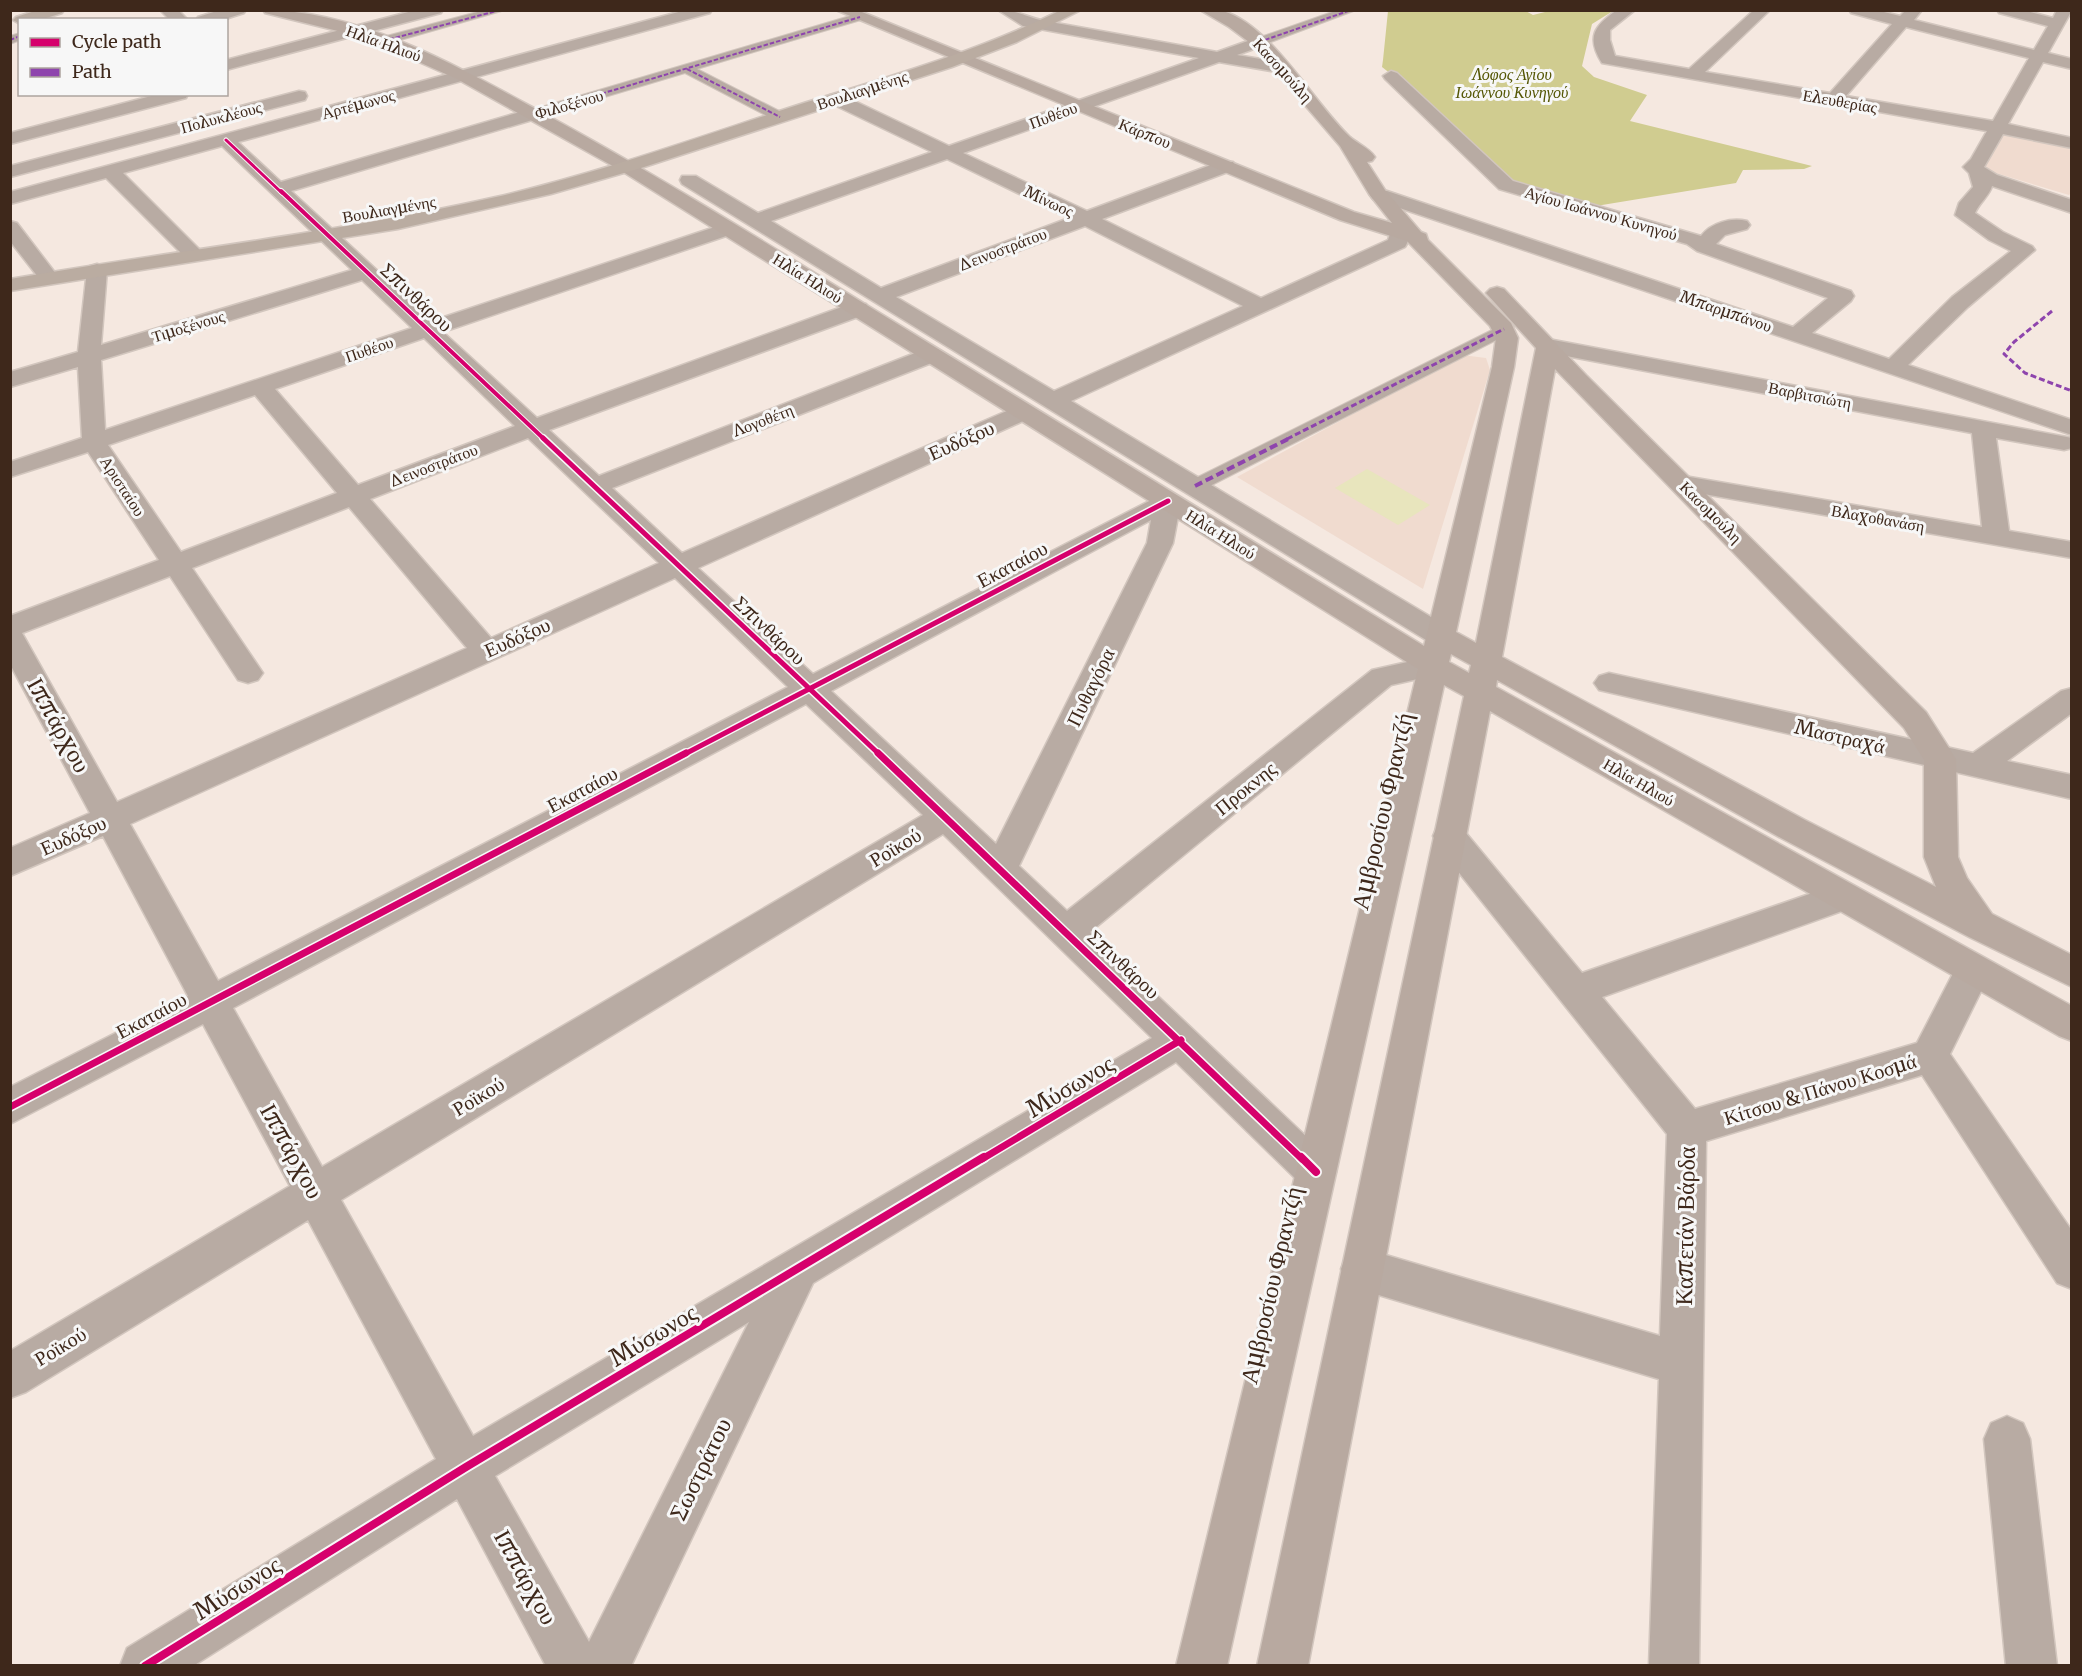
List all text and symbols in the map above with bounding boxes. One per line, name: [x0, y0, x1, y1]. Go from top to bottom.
legend: [18, 18, 228, 96]
street label: Ηλία Ηλιού: [344, 20, 424, 66]
text: Cycle path: [72, 30, 162, 53]
street label: Κασομούλη: [1249, 34, 1317, 106]
text: Path: [72, 60, 112, 83]
park label: Λόφος Αγίου Ιωάννου Κυνηγού: [1455, 64, 1568, 102]
street label: Βουλιαγμένης: [814, 66, 911, 114]
street label: Αρτέμωνος: [319, 84, 397, 123]
street label: Φιλοξένου: [532, 85, 606, 123]
street label: Ελευθερίας: [1801, 85, 1879, 117]
street label: Πολυκλέους: [178, 96, 264, 137]
street label: Πυθέου: [1026, 97, 1080, 133]
street label: Κάρπου: [1116, 114, 1174, 153]
street label: Μίνωος: [1021, 181, 1078, 221]
street label: Αγίου Ιωάννου Κυνηγού: [1522, 182, 1680, 244]
street label: Βουλιαγμένης: [341, 191, 438, 227]
street label: Δεινοστράτου: [955, 223, 1049, 275]
street label: Ηλία Ηλιού: [769, 249, 847, 307]
street label: Σπινθάρου: [376, 257, 459, 337]
street label: Μπαρμπάνου: [1677, 286, 1775, 336]
street label: Τιμοξένους: [149, 305, 227, 347]
street label: Πυθέου: [342, 331, 396, 367]
street label: Βαρβιτσιώτη: [1767, 377, 1853, 413]
street label: Λογοθέτη: [729, 399, 796, 441]
street label: Ευδόξου: [924, 414, 998, 466]
street label: Δεινοστράτου: [386, 439, 480, 491]
street label: Αρισταίου: [96, 452, 150, 520]
street label: Κασομούλη: [1676, 477, 1746, 547]
street label: Βλαχοθανάση: [1830, 500, 1926, 536]
street label: Ηλία Ηλιού: [1182, 505, 1260, 563]
street label: Εκαταίου: [972, 535, 1052, 593]
street label: Σπινθάρου: [729, 590, 812, 670]
street label: Ευδόξου: [480, 611, 554, 663]
street label: Πυθαγόρα: [1060, 643, 1120, 730]
street label: Ιππάρχου: [20, 672, 98, 778]
street label: Αμβροσίου Φραντζή: [1344, 709, 1420, 913]
street label: Μαστραχά: [1792, 713, 1888, 759]
street label: Ηλία Ηλιού: [1600, 754, 1678, 810]
street label: Προκνης: [1209, 756, 1281, 820]
street label: Εκαταίου: [542, 760, 622, 818]
street label: Ευδόξου: [36, 809, 110, 861]
street label: Ροϊκού: [865, 822, 926, 872]
street label: Σπινθάρου: [1083, 924, 1166, 1004]
street label: Εκαταίου: [111, 986, 191, 1044]
street label: Μύσωνος: [1021, 1048, 1120, 1124]
street label: Κίτσου & Πάνου Κοσμά: [1721, 1048, 1920, 1130]
street label: Ροϊκού: [448, 1071, 509, 1121]
street label: Ιππάρχου: [253, 1098, 331, 1204]
street label: Καπετάν Βάρδα: [1668, 1146, 1702, 1306]
street label: Αμβροσίου Φραντζή: [1233, 1183, 1309, 1387]
street label: Μύσωνος: [604, 1297, 703, 1373]
street label: Ροϊκού: [30, 1321, 91, 1371]
street label: Σωστράτου: [662, 1413, 738, 1525]
street label: Ιππάρχου: [487, 1524, 565, 1630]
street label: Μύσωνος: [188, 1549, 287, 1627]

